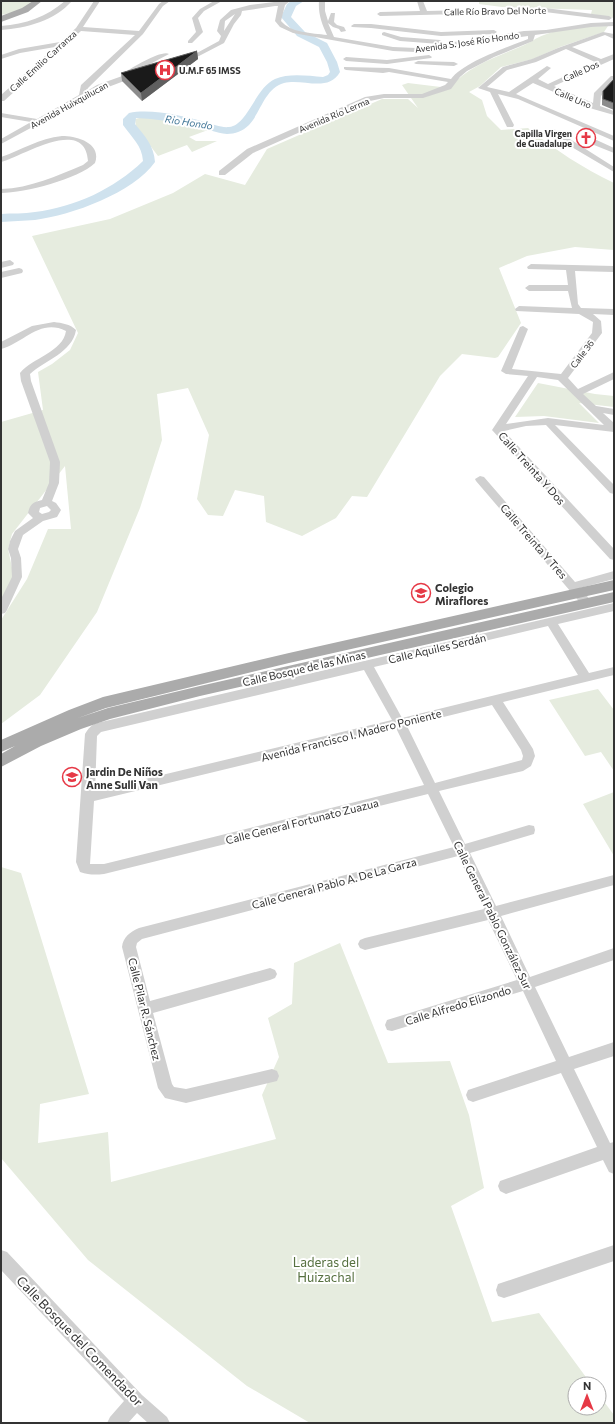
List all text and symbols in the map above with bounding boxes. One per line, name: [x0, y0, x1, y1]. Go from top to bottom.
street label: Calle Río Bravo Del Norte: [444, 5, 547, 17]
street label: Calle Emilio Carranza: [7, 28, 79, 94]
street label: Avenida S. José Río Hondo: [414, 29, 520, 55]
street label: Calle Dos: [561, 58, 601, 84]
hospital icon: U.M.F 65 IMSS: [154, 59, 176, 81]
place label: U.M.F 65 IMSS: [179, 65, 241, 76]
street label: Avenida Huixquilucan: [28, 79, 110, 131]
street label: Calle Uno: [553, 85, 593, 111]
street label: Avenida Río Lerma: [297, 95, 371, 135]
water label: Rio Hondo: [164, 112, 214, 132]
church icon: Capilla Virgen de Guadalupe: [575, 127, 597, 149]
place label: Capilla Virgen de Guadalupe: [514, 128, 572, 149]
street label: Calle 36: [568, 338, 596, 370]
street label: Calle Treinta Y Dos: [496, 429, 568, 507]
street label: Calle Treinta Y Tres: [498, 501, 570, 581]
place label: Colegio Miraflores: [435, 581, 488, 607]
school or university icon: Colegio Miraflores: [410, 582, 432, 604]
street label: Calle Aquiles Serdán: [387, 630, 487, 666]
street label: Calle Bosque de las Minas: [241, 647, 367, 689]
street label: Avenida Francisco I. Madero Poniente: [259, 706, 443, 764]
place label: Jardin De Niños Anne Sulli Van: [86, 765, 163, 791]
school or university icon: Jardin De Niños Anne Sulli Van: [61, 766, 83, 788]
street label: Calle General Fortunato Zuazua: [224, 796, 380, 846]
street label: Calle General Pablo González Sur: [451, 839, 535, 992]
street label: Calle General Pablo A. De La Garza: [250, 855, 418, 911]
street label: Calle Pilar R. Sánchez: [126, 956, 164, 1062]
street label: Calle Alfredo Elizondo: [404, 983, 513, 1027]
park label: Laderas del Huizachal: [293, 1254, 359, 1285]
street label: Calle Bosque del Comendador: [13, 1272, 147, 1410]
north arrow: [567, 1376, 607, 1416]
text: N: [583, 1379, 591, 1392]

